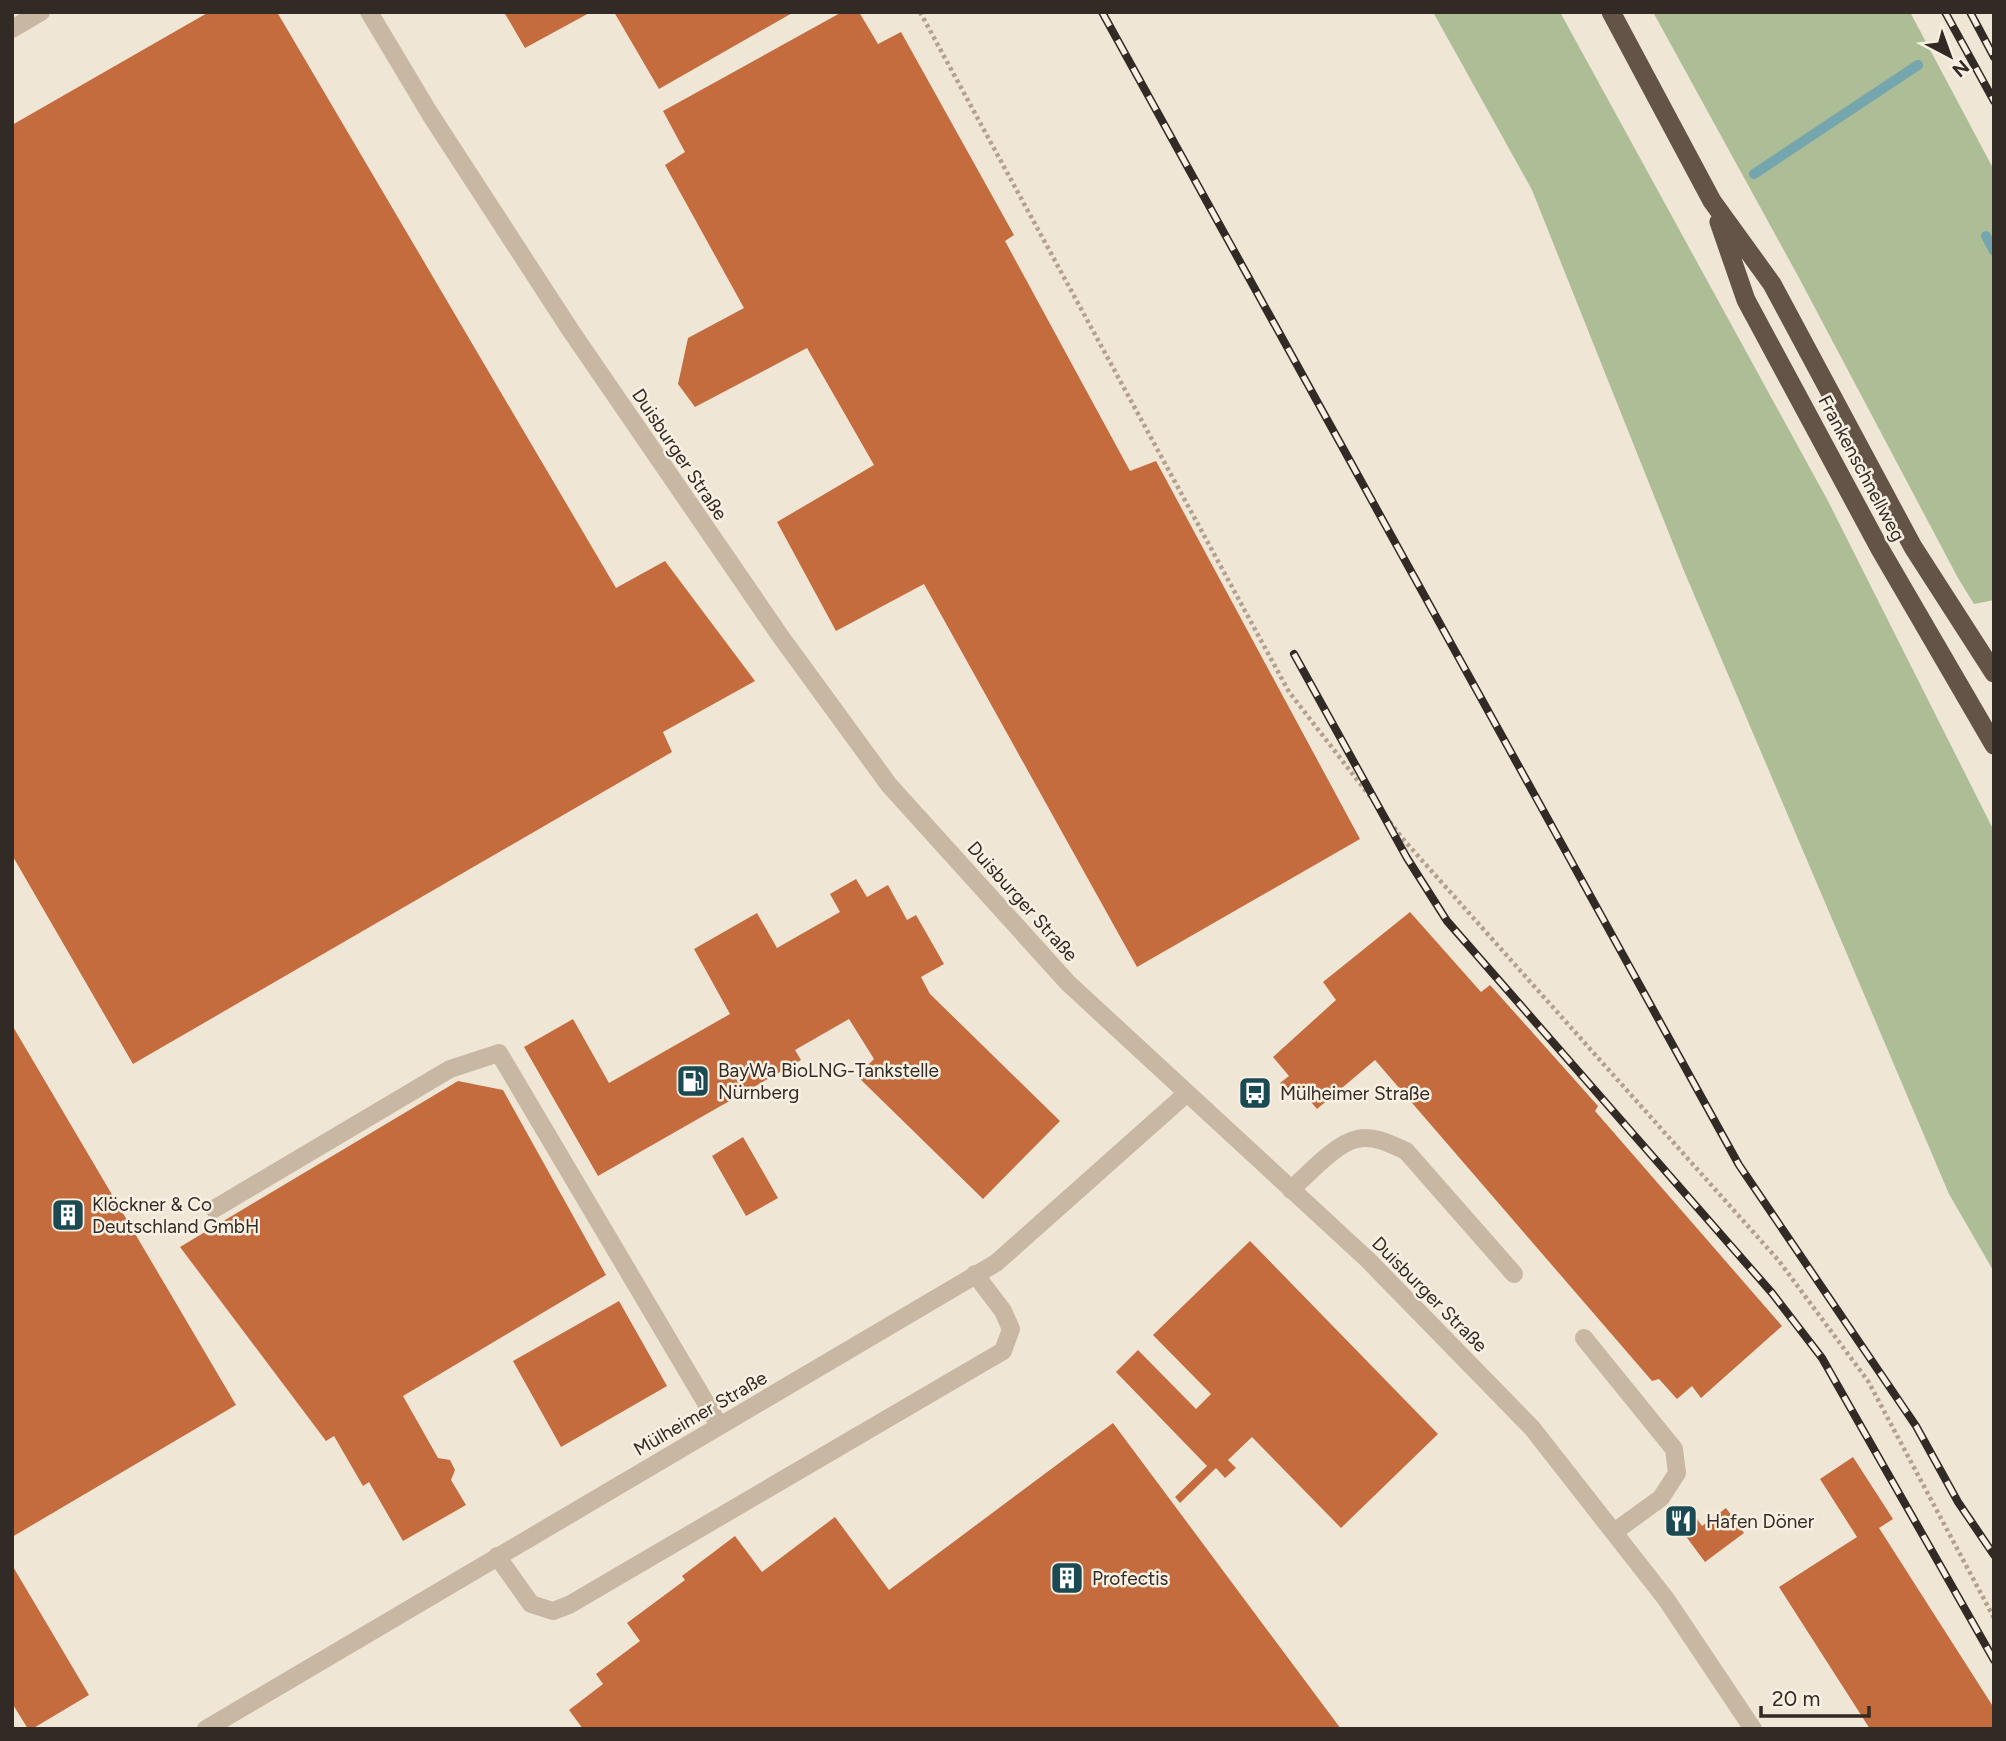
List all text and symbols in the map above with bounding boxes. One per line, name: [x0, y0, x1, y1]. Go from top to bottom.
north arrow: [1915, 21, 1985, 91]
text: N: [1948, 55, 1974, 82]
street label: Duisburger Straße: [627, 384, 732, 524]
street label: Frankenschnellweg: [1813, 391, 1910, 545]
street label: Duisburger Straße: [963, 836, 1083, 966]
place label: BayWa BioLNG-Tankstelle Nürnberg: [718, 1059, 939, 1104]
fuel station icon: BayWa BioLNG-Tankstelle Nürnberg: [674, 1062, 712, 1100]
bus stop icon: Mülheimer Straße: [1236, 1074, 1274, 1112]
place label: Mülheimer Straße: [1280, 1082, 1430, 1105]
place label: Klöckner & Co Deutschland GmbH: [92, 1193, 259, 1238]
building icon: Klöckner & Co Deutschland GmbH: [49, 1196, 87, 1234]
street label: Duisburger Straße: [1367, 1232, 1492, 1357]
street label: Mülheimer Straße: [630, 1366, 771, 1461]
restaurant icon: Hafen Döner: [1662, 1502, 1700, 1540]
place label: Hafen Döner: [1706, 1510, 1815, 1533]
building icon: Profectis: [1048, 1559, 1086, 1597]
place label: Profectis: [1092, 1567, 1169, 1590]
scale bar: [1761, 1674, 1870, 1718]
text: 20 m: [1772, 1686, 1820, 1711]

